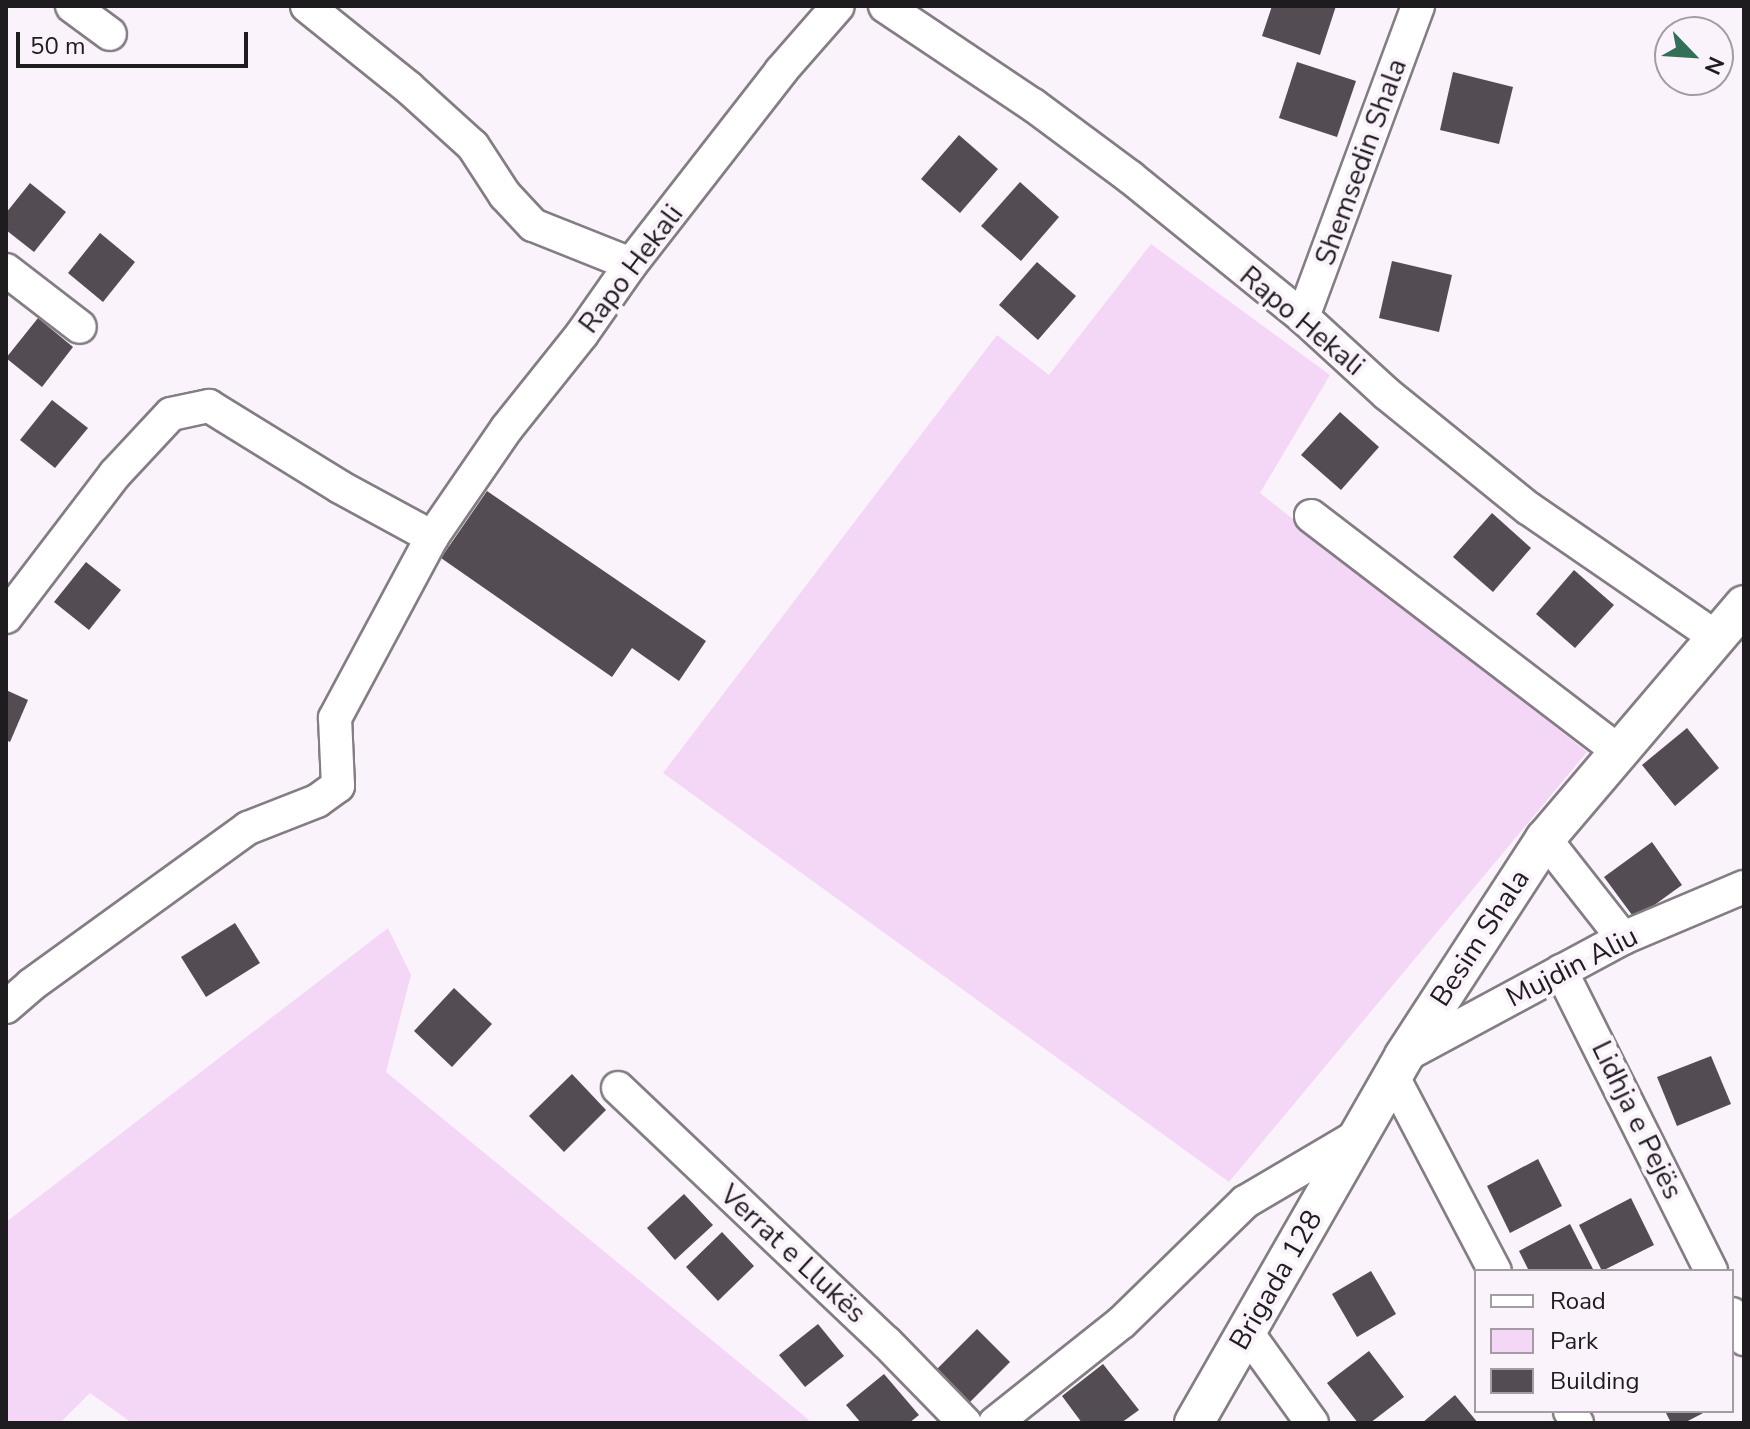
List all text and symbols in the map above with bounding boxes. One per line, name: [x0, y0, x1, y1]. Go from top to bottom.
scale bar: [20, 16, 252, 66]
north arrow: [1654, 16, 1734, 96]
text: 50 m: [30, 30, 86, 62]
text: N: [1697, 51, 1731, 79]
street label: Shemsedin Shala: [1308, 54, 1414, 270]
street label: Rapo Hekali: [572, 198, 690, 340]
street label: Rapo Hekali: [1233, 259, 1371, 383]
street label: Besim Shala: [1423, 863, 1537, 1013]
street label: Mujdin Aliu: [1501, 920, 1643, 1014]
street label: Lidhja e Pejës: [1584, 1036, 1690, 1204]
street label: Verrat e Llukës: [713, 1178, 873, 1330]
street label: Brigada 128: [1223, 1204, 1329, 1356]
legend: [1474, 1269, 1734, 1413]
text: Road: [1550, 1285, 1606, 1317]
text: Park: [1550, 1325, 1598, 1357]
text: Building: [1550, 1365, 1640, 1397]

